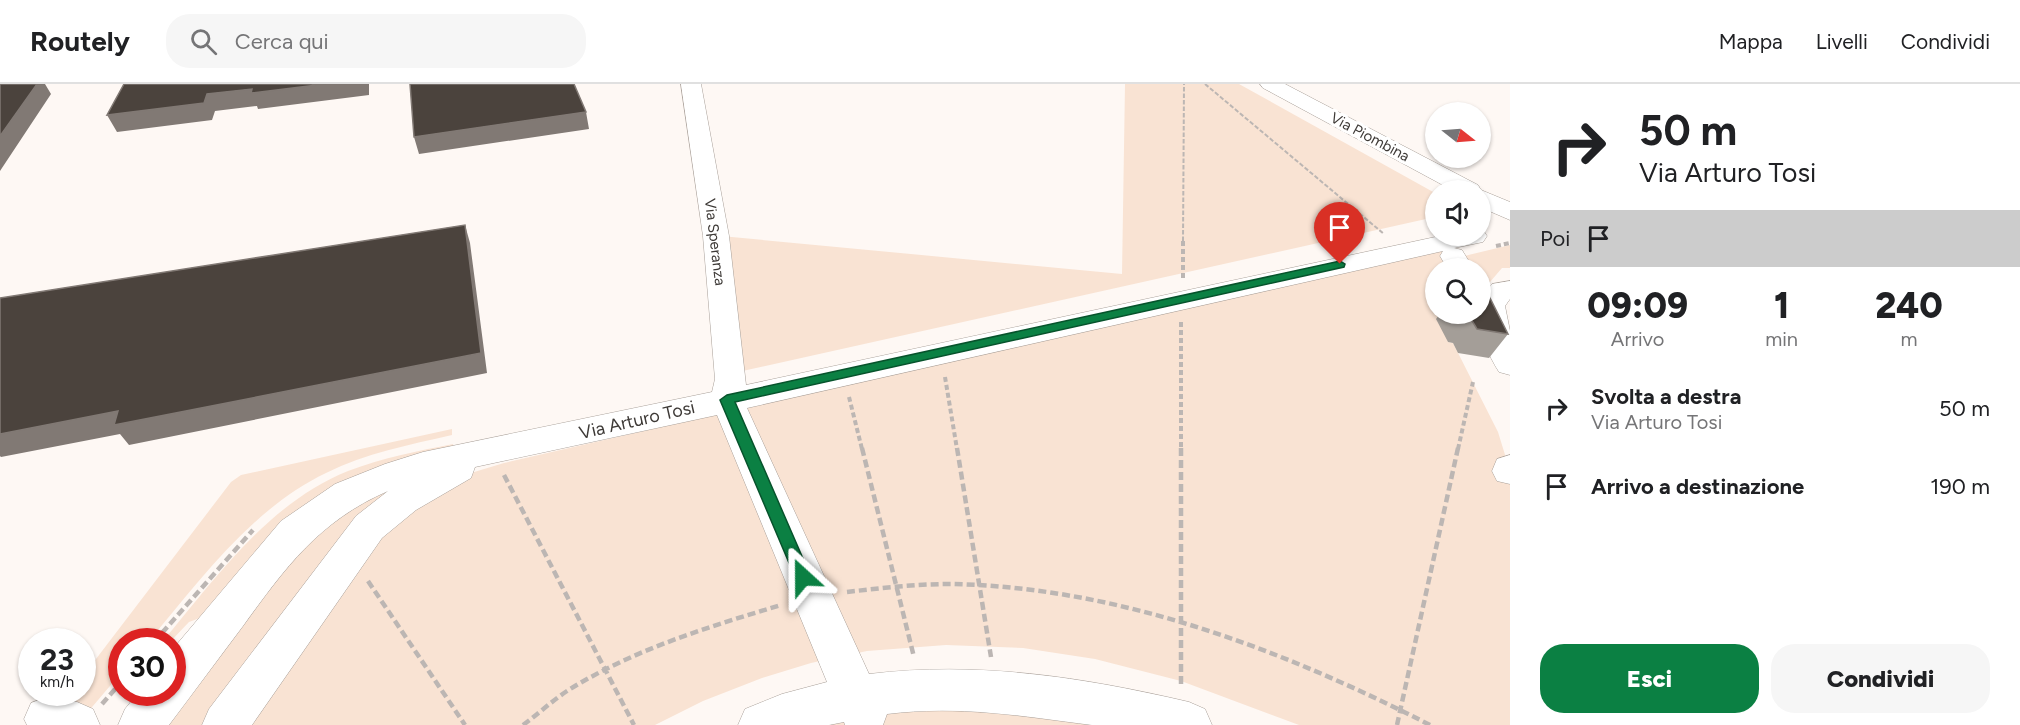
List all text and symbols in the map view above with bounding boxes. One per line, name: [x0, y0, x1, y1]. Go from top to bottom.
search box: [166, 14, 586, 68]
text: Routely: [30, 24, 130, 58]
icon: search: [187, 25, 220, 58]
text: Cerca qui: [235, 28, 329, 55]
text: Mappa: [1719, 29, 1783, 54]
text: Livelli: [1816, 29, 1868, 54]
text: Condividi: [1901, 29, 1990, 54]
north arrow: [1425, 102, 1491, 168]
map controls: [1425, 102, 1491, 324]
text: 50 m: [1639, 105, 1737, 156]
icon: right: [1540, 108, 1618, 186]
street label: Via Piombina: [1327, 109, 1413, 165]
text: Via Arturo Tosi: [1639, 156, 1816, 189]
button: sound: [1425, 180, 1491, 246]
street label: Via Speranza: [701, 197, 729, 287]
pin: [1314, 202, 1365, 264]
icon: arrive: [1323, 211, 1356, 244]
icon: arrive: [1582, 222, 1615, 255]
text: Poi: [1540, 225, 1570, 252]
button: search: [1425, 258, 1491, 324]
text: 09:09: [1587, 284, 1688, 327]
text: 1: [1774, 284, 1789, 327]
text: 240: [1875, 284, 1943, 327]
text: Arrivo: [1611, 327, 1664, 351]
text: min: [1765, 327, 1798, 351]
text: m: [1900, 327, 1918, 351]
text: Svolta a destra: [1591, 383, 1741, 410]
icon: right: [1540, 392, 1573, 425]
text: 50 m: [1939, 395, 1990, 422]
street label: Via Arturo Tosi: [577, 396, 697, 444]
text: Via Arturo Tosi: [1591, 410, 1722, 434]
icon: arrive: [1540, 470, 1573, 503]
text: Arrivo a destinazione: [1591, 473, 1804, 500]
text: 190 m: [1930, 473, 1990, 500]
position arrow: [771, 545, 835, 609]
speed limit sign: 30: [108, 628, 186, 706]
text: 23: [40, 641, 74, 678]
button: Esci: [1540, 644, 1759, 713]
button: Condividi: [1771, 644, 1990, 713]
text: km/h: [40, 673, 74, 691]

